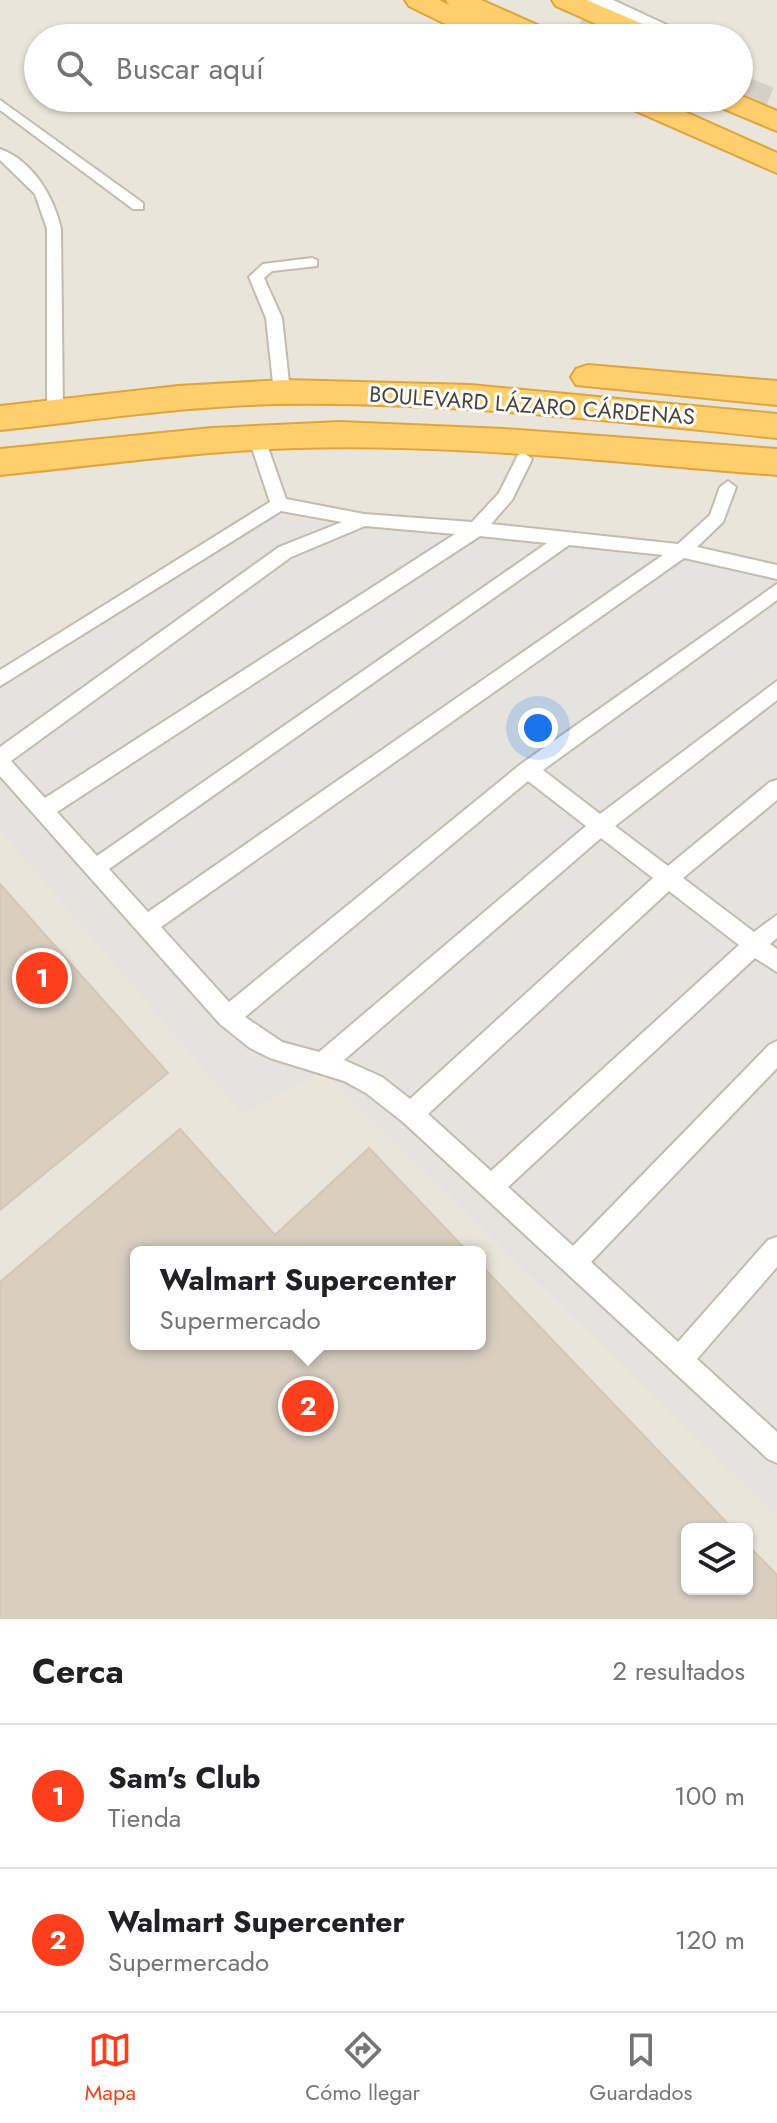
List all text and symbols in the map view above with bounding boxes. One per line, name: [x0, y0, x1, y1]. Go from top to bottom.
search box: [24, 24, 753, 112]
icon: search: [52, 46, 96, 90]
text: Buscar aquí: [116, 47, 264, 90]
street label: BOULEVARD LÁZARO CÁRDENAS: [368, 378, 696, 432]
your location: [518, 708, 558, 748]
pin: 1: [16, 948, 68, 1008]
popup: [130, 1246, 486, 1350]
text: Walmart Supercenter: [160, 1258, 456, 1301]
text: Supermercado: [160, 1301, 321, 1339]
pin: 2: [282, 1376, 334, 1436]
map controls: [681, 1523, 753, 1595]
button: layers: [681, 1523, 753, 1595]
text: Cerca: [32, 1647, 124, 1696]
text: 2 resultados: [612, 1652, 745, 1690]
text: Sam's Club: [108, 1756, 260, 1799]
text: 1: [51, 1777, 65, 1815]
text: 100 m: [674, 1777, 745, 1815]
text: Tienda: [108, 1799, 181, 1837]
text: Walmart Supercenter: [108, 1900, 405, 1943]
text: 2: [49, 1921, 67, 1959]
text: 120 m: [675, 1921, 745, 1959]
text: Supermercado: [108, 1943, 269, 1981]
tab: Mapa: [85, 2028, 136, 2108]
tab: Cómo llegar: [305, 2028, 420, 2108]
tab: Guardados: [589, 2028, 692, 2108]

